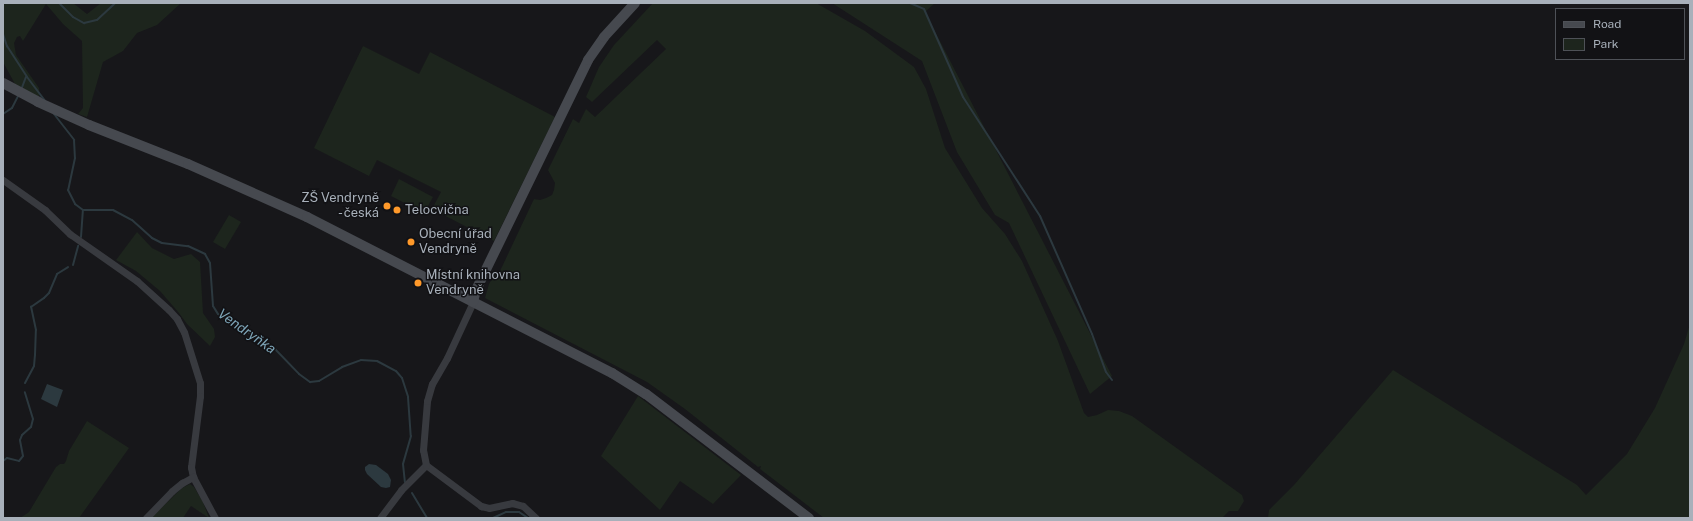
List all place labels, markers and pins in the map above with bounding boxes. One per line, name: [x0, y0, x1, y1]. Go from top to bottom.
place label: ZŠ Vendryně - česká: [301, 191, 379, 222]
marker: ZŠ Vendryně - česká: [382, 201, 392, 211]
place label: Telocvična: [405, 202, 469, 218]
marker: Telocvična: [392, 205, 402, 215]
place label: Obecní úřad Vendryně: [419, 227, 492, 258]
marker: Obecní úřad Vendryně: [406, 237, 416, 247]
place label: Místní knihovna Vendryně: [426, 268, 520, 299]
marker: Místní knihovna Vendryně: [413, 278, 423, 288]

